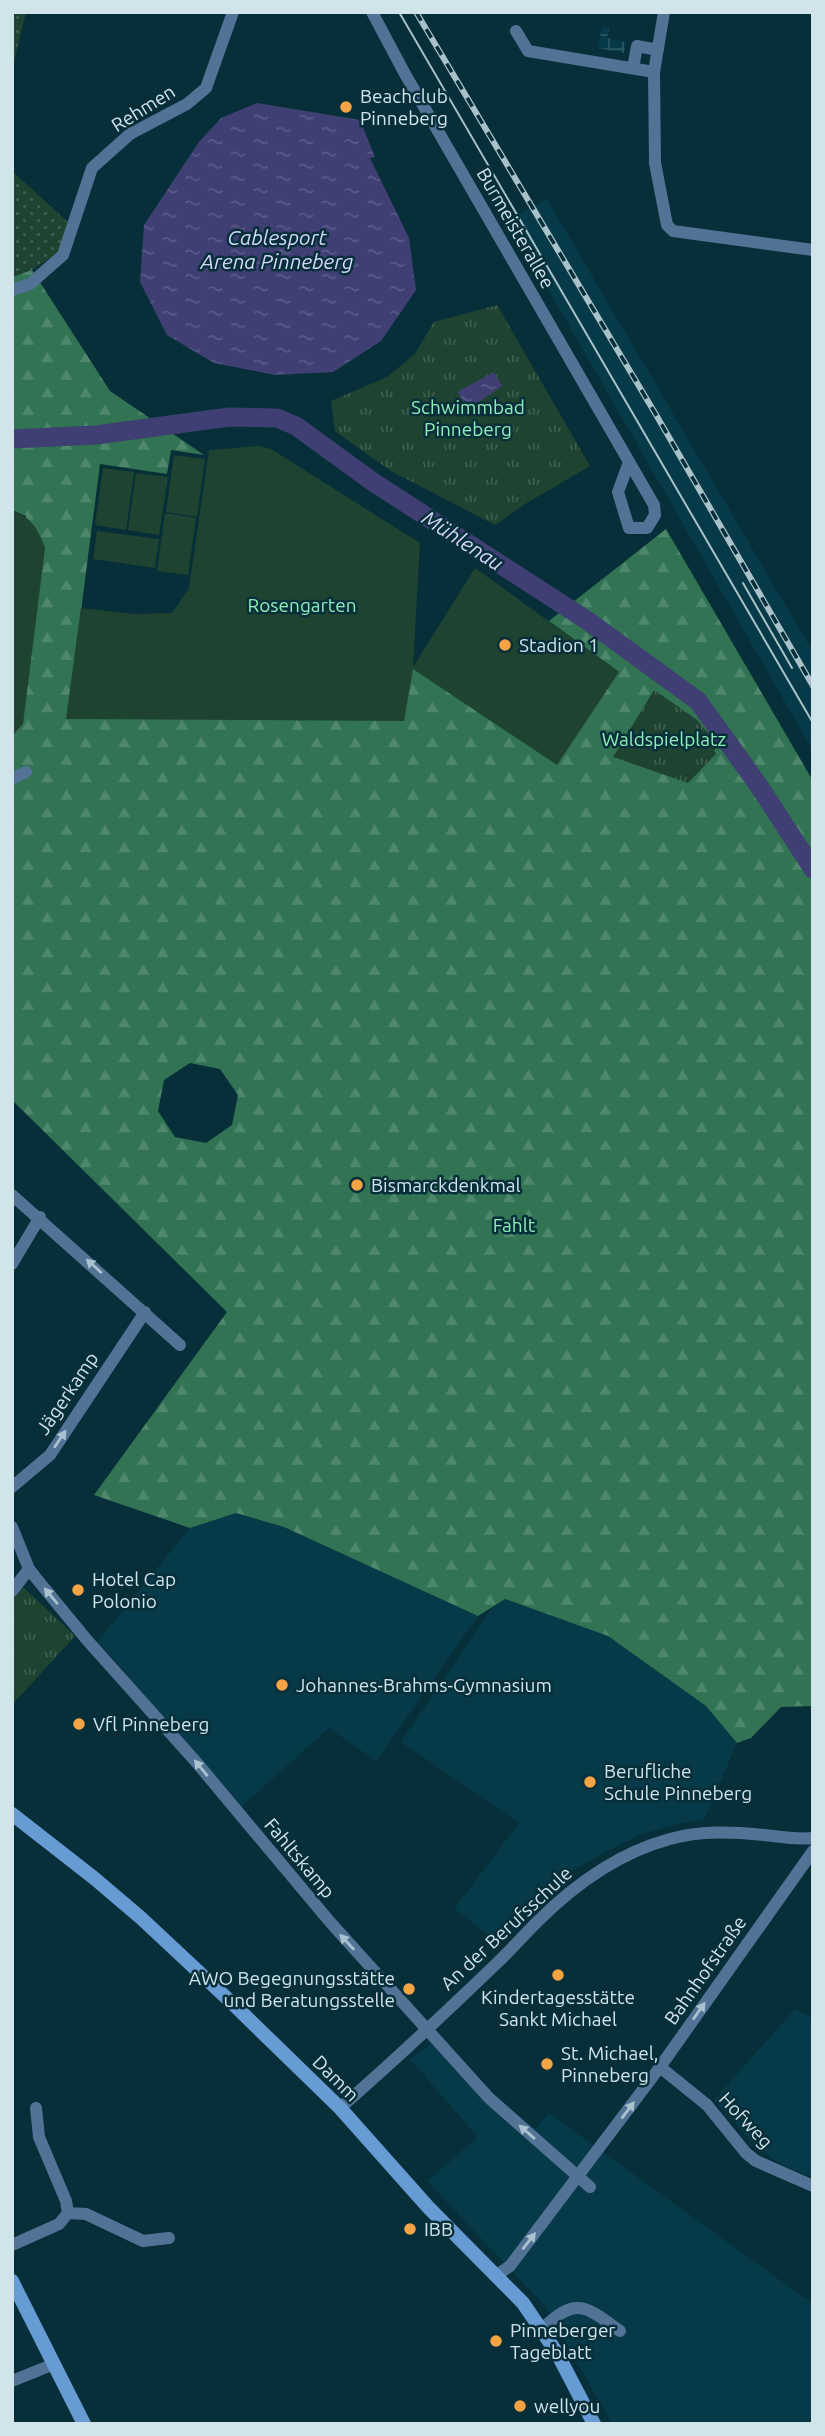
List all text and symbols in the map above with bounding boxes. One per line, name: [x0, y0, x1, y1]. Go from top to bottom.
street label: Rehmen: [107, 80, 179, 136]
place label: Beachclub Pinneberg: [360, 85, 448, 129]
marker: Beachclub Pinneberg: [338, 99, 354, 115]
street label: Burmeisterallee: [473, 164, 559, 292]
water label: Cablesport Arena Pinneberg: [200, 225, 353, 273]
park label: Schwimmbad Pinneberg: [411, 396, 525, 440]
water label: Mühlenau: [418, 505, 508, 575]
park label: Rosengarten: [247, 594, 357, 616]
place label: Stadion 1: [519, 634, 599, 656]
marker: Stadion 1: [497, 637, 513, 653]
park label: Waldspielplatz: [602, 728, 727, 750]
place label: Bismarckdenkmal: [371, 1174, 521, 1196]
marker: Bismarckdenkmal: [349, 1177, 365, 1193]
park label: Fahlt: [493, 1214, 536, 1236]
one-way arrow: [86, 1259, 103, 1275]
street label: Jägerkamp: [31, 1348, 103, 1438]
one-way arrow: [53, 1430, 67, 1448]
place label: Hotel Cap Polonio: [92, 1568, 176, 1612]
marker: Hotel Cap Polonio: [70, 1582, 86, 1598]
one-way arrow: [44, 1588, 59, 1605]
place label: Johannes-Brahms-Gymnasium: [296, 1674, 552, 1696]
marker: Johannes-Brahms-Gymnasium: [274, 1677, 290, 1693]
place label: Vfl Pinneberg: [93, 1713, 210, 1735]
marker: Vfl Pinneberg: [71, 1716, 87, 1732]
one-way arrow: [193, 1759, 208, 1777]
place label: Berufliche Schule Pinneberg: [604, 1760, 752, 1804]
marker: Berufliche Schule Pinneberg: [582, 1774, 598, 1790]
street label: Fahltskamp: [260, 1814, 340, 1902]
street label: An der Berufsschule: [436, 1862, 576, 1994]
street label: Bahnhofstraße: [659, 1912, 751, 2028]
one-way arrow: [340, 1934, 356, 1951]
place label: AWO Begegnungsstätte und Beratungsstelle: [189, 1967, 395, 2011]
marker: Kindertagesstätte Sankt Michael: [550, 1967, 566, 1983]
marker: AWO Begegnungsstätte und Beratungsstelle: [401, 1981, 417, 1997]
place label: Kindertagesstätte Sankt Michael: [481, 1986, 635, 2030]
one-way arrow: [692, 2002, 706, 2020]
place label: St. Michael, Pinneberg: [561, 2042, 658, 2086]
street label: Damm: [308, 2050, 364, 2106]
marker: St. Michael, Pinneberg: [539, 2056, 555, 2072]
street label: Hofweg: [715, 2088, 777, 2152]
one-way arrow: [620, 2101, 634, 2119]
one-way arrow: [518, 2124, 536, 2140]
place label: IBB: [424, 2218, 453, 2240]
marker: IBB: [402, 2221, 418, 2237]
one-way arrow: [521, 2232, 535, 2250]
place label: Pinneberger Tageblatt: [510, 2319, 616, 2363]
marker: Pinneberger Tageblatt: [488, 2333, 504, 2349]
place label: wellyou: [534, 2395, 600, 2417]
marker: wellyou: [512, 2398, 528, 2414]

